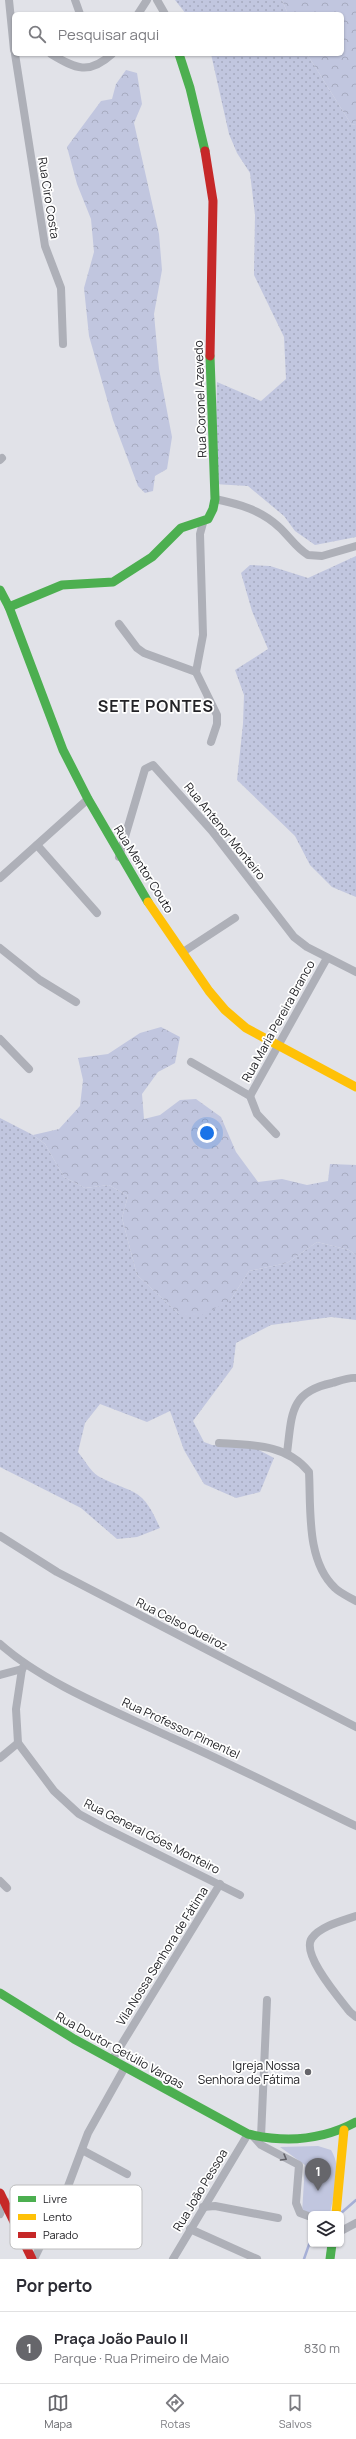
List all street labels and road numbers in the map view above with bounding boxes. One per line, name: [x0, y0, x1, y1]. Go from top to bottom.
street label: Rua Ciro Costa: [34, 156, 64, 240]
street label: Rua Coronel Azevedo: [189, 340, 211, 458]
street label: Rua Antenor Monteiro: [180, 779, 270, 883]
street label: Rua Mentor Couto: [110, 822, 178, 916]
street label: Rua Maria Pereira Branco: [237, 957, 319, 1085]
street label: Rua Celso Queiroz: [133, 1593, 231, 1655]
street label: Rua Professor Pimentel: [119, 1693, 243, 1763]
street label: Rua General Góes Monteiro: [81, 1794, 223, 1878]
street label: Vila Nossa Senhora de Fátima: [112, 1883, 212, 2029]
street label: Rua Doutor Getúlio Vargas: [53, 2008, 187, 2092]
street label: Rua João Pessoa: [169, 2146, 231, 2234]

